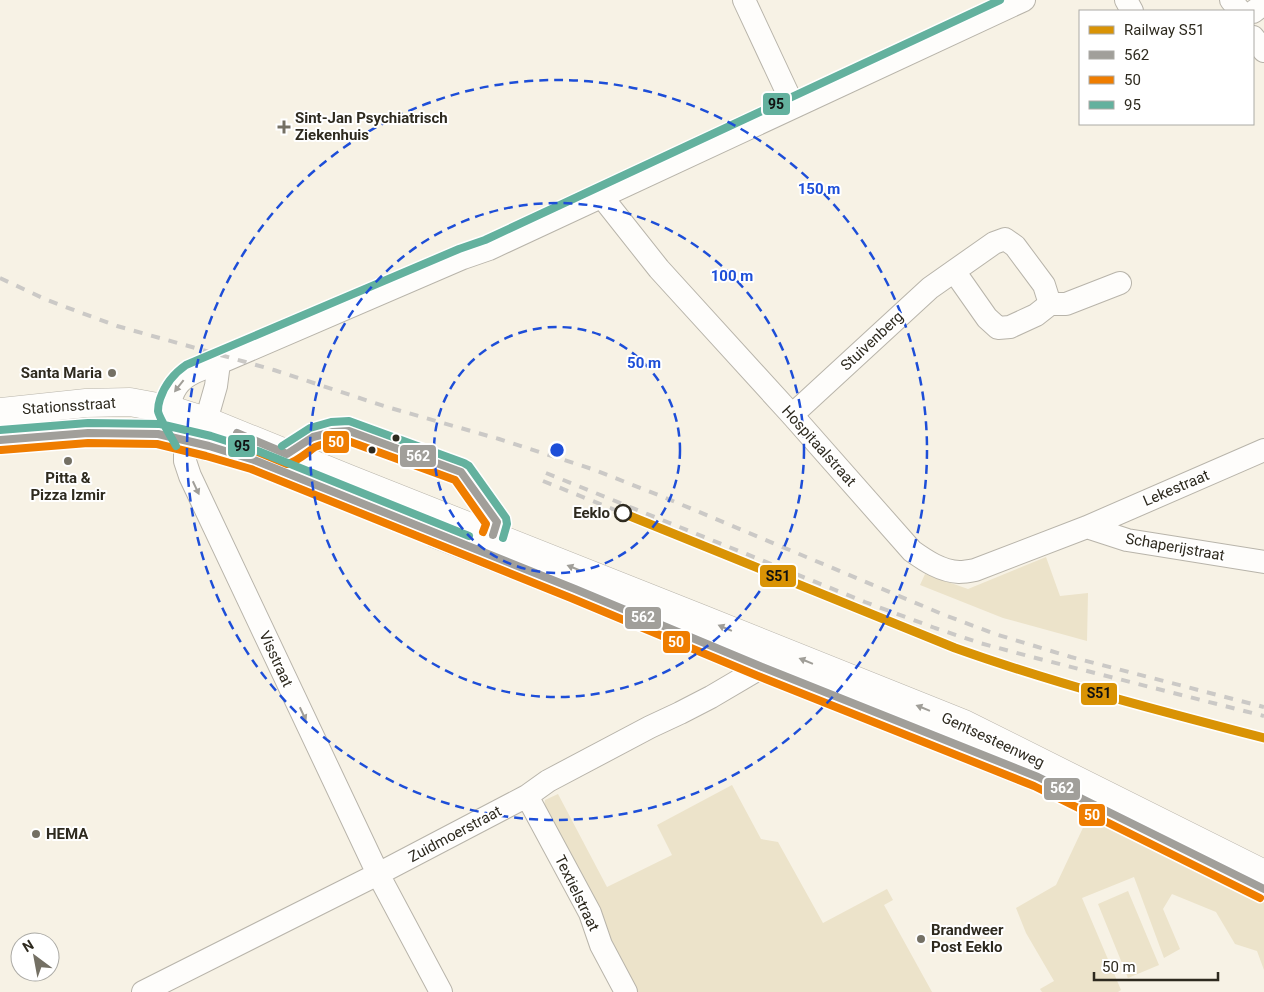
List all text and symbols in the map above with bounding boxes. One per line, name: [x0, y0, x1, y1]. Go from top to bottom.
legend: [1079, 10, 1254, 125]
text: Railway S51: [1124, 21, 1205, 39]
text: 562: [1124, 46, 1149, 64]
text: 50: [1124, 71, 1141, 89]
line badge: 95: [762, 92, 791, 116]
text: 95: [768, 96, 784, 112]
text: 95: [1124, 96, 1141, 114]
place label: Sint-Jan Psychiatrisch Ziekenhuis: [295, 109, 448, 144]
marker: Sint-Jan Psychiatrisch Ziekenhuis: [277, 120, 291, 134]
text: 150 m: [798, 180, 840, 198]
text: 100 m: [711, 267, 753, 285]
street label: Stuivenberg: [837, 308, 907, 374]
text: 50 m: [627, 354, 661, 372]
place label: Santa Maria: [21, 364, 102, 382]
marker: Santa Maria: [106, 367, 118, 379]
one-way arrow: [173, 379, 184, 392]
street label: Stationsstraat: [22, 394, 116, 418]
street label: Hospitaalstraat: [778, 402, 860, 490]
line badge: 50: [322, 430, 350, 454]
unlabelled marker: [391, 433, 401, 443]
line badge: 95: [227, 434, 256, 458]
text: 50: [328, 434, 344, 450]
text: 95: [234, 438, 250, 454]
centre of rings: [548, 441, 566, 459]
line badge: 562: [399, 444, 437, 468]
unlabelled marker: [367, 445, 377, 455]
text: 562: [406, 448, 430, 464]
marker: Pitta & Pizza Izmir: [62, 455, 74, 467]
street label: Lekestraat: [1140, 466, 1212, 510]
place label: Pitta & Pizza Izmir: [30, 469, 106, 504]
one-way arrow: [192, 481, 200, 495]
place label: Eeklo: [573, 504, 610, 522]
marker: Eeklo: [614, 504, 632, 522]
street label: Schaperijstraat: [1124, 529, 1226, 565]
one-way arrow: [567, 564, 581, 572]
line badge: S51: [759, 564, 797, 588]
text: S51: [766, 568, 790, 584]
line badge: 562: [624, 606, 662, 630]
text: 562: [631, 609, 655, 625]
one-way arrow: [718, 624, 732, 632]
street label: Visstraat: [255, 628, 297, 690]
line badge: 50: [662, 630, 691, 654]
text: 50: [668, 634, 684, 650]
one-way arrow: [798, 656, 813, 664]
line badge: S51: [1080, 682, 1118, 706]
text: S51: [1087, 685, 1111, 701]
one-way arrow: [915, 704, 930, 712]
one-way arrow: [299, 707, 307, 721]
street label: Gentsesteenweg: [939, 708, 1047, 772]
line badge: 562: [1043, 777, 1081, 801]
text: 562: [1050, 780, 1074, 796]
street label: Zuidmoerstraat: [405, 802, 505, 866]
line badge: 50: [1078, 803, 1106, 827]
text: 50: [1084, 807, 1100, 823]
place label: HEMA: [46, 825, 89, 843]
marker: HEMA: [30, 828, 42, 840]
street label: Textielstraat: [551, 852, 603, 934]
place label: Brandweer Post Eeklo: [931, 921, 1004, 956]
north arrow: [10, 932, 60, 982]
marker: Brandweer Post Eeklo: [915, 933, 927, 945]
text: N: [20, 937, 37, 955]
scale bar: [1094, 950, 1218, 982]
text: 50 m: [1102, 958, 1136, 976]

